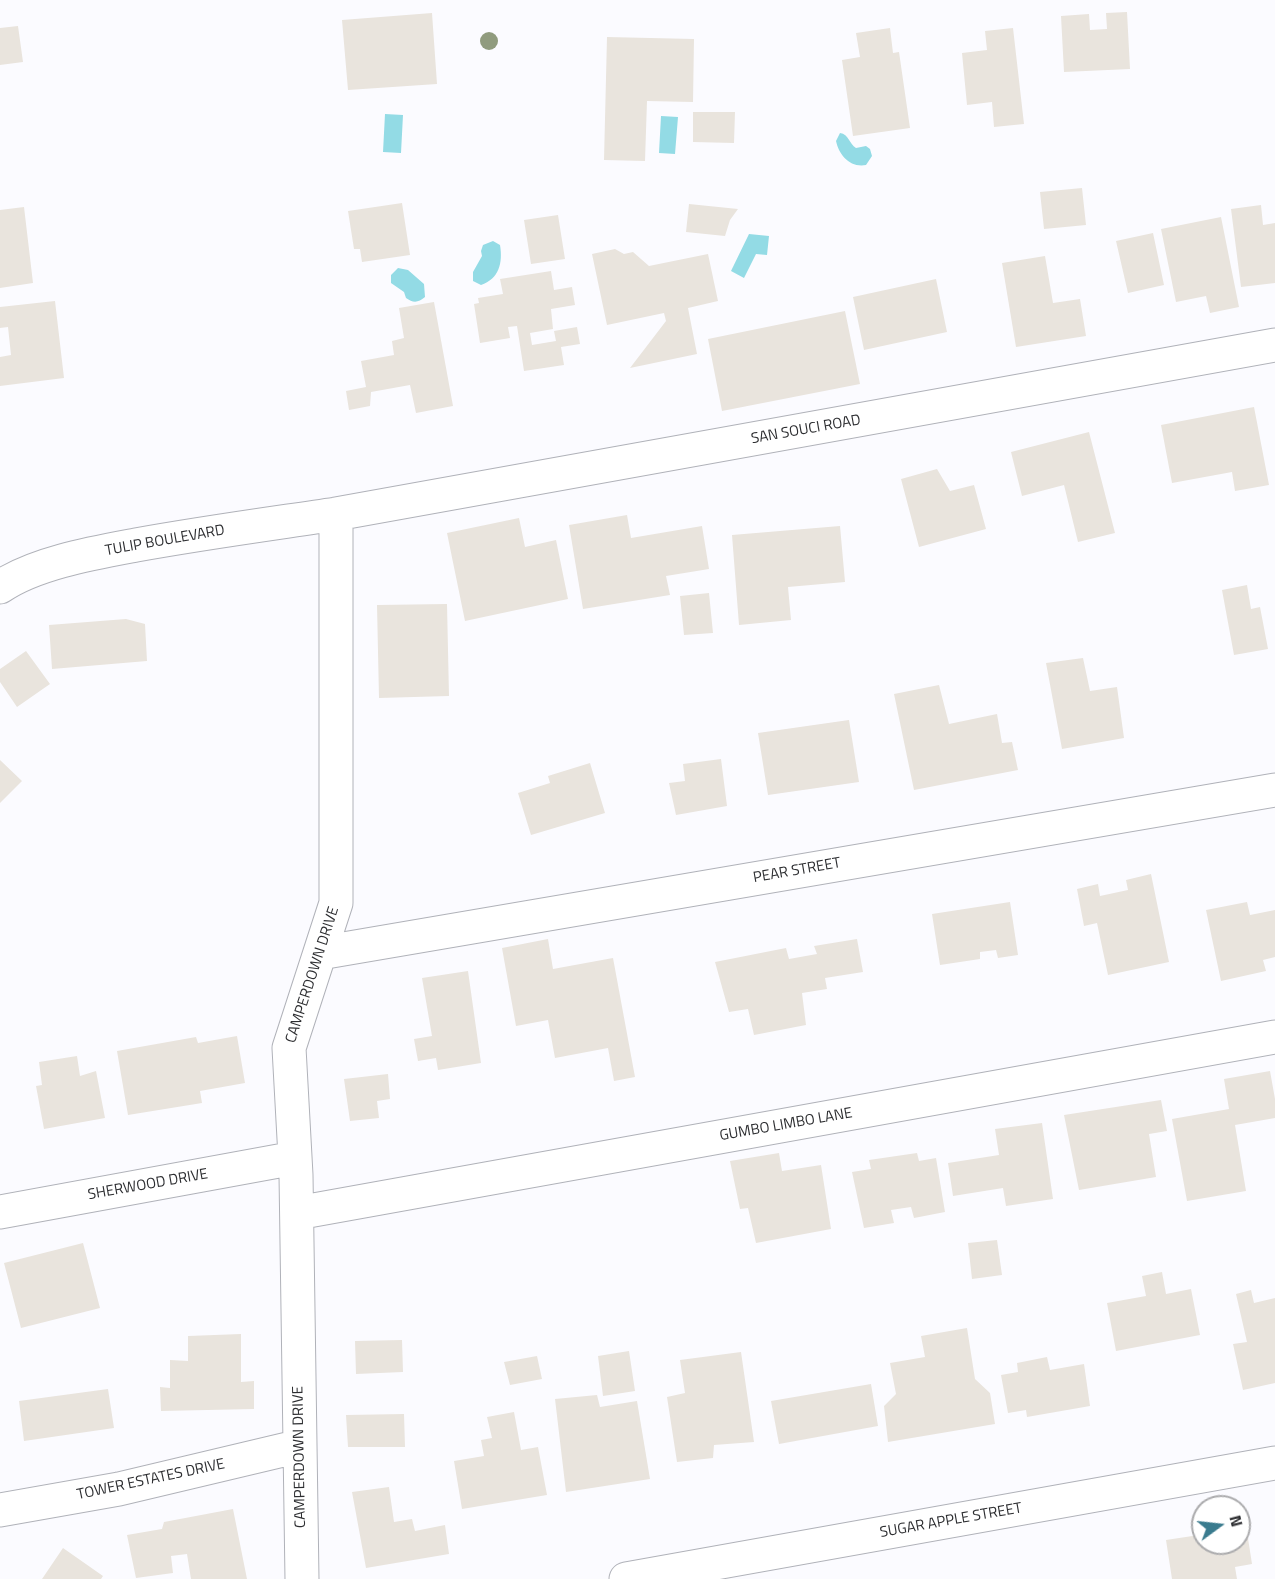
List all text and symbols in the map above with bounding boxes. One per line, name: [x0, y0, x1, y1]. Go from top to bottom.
street label: SAN SOUCI ROAD: [750, 412, 862, 448]
street label: TULIP BOULEVARD: [104, 522, 226, 560]
street label: PEAR STREET: [752, 854, 842, 888]
street label: CAMPERDOWN DRIVE: [282, 905, 344, 1045]
street label: GUMBO LIMBO LANE: [718, 1104, 854, 1146]
street label: SHERWOOD DRIVE: [87, 1166, 209, 1204]
street label: CAMPERDOWN DRIVE: [290, 1386, 310, 1528]
street label: TOWER ESTATES DRIVE: [75, 1456, 227, 1504]
north arrow: [1191, 1495, 1251, 1555]
street label: SUGAR APPLE STREET: [879, 1500, 1023, 1542]
text: N: [1223, 1512, 1249, 1529]

